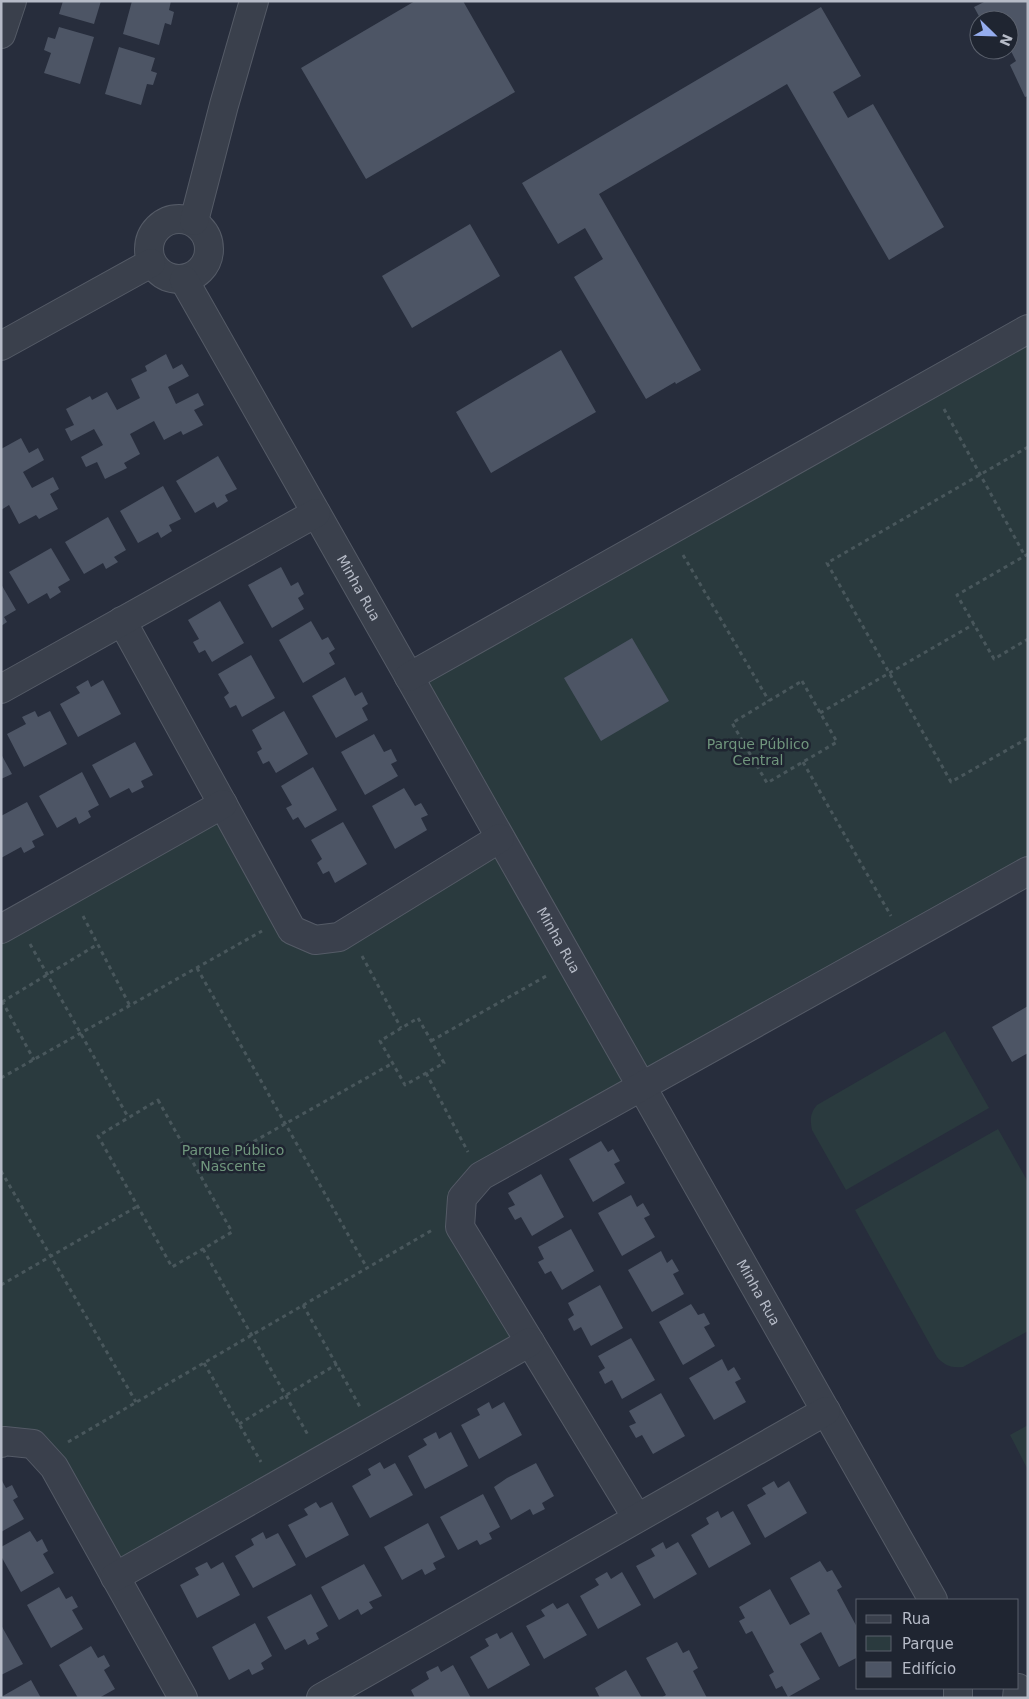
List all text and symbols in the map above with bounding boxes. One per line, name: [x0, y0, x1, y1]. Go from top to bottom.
north arrow: [969, 10, 1019, 60]
text: N: [996, 32, 1016, 49]
street label: Minha Rua: [334, 552, 384, 624]
park label: Parque Público Central: [707, 736, 809, 768]
street label: Minha Rua: [534, 904, 584, 976]
park label: Parque Público Nascente: [182, 1142, 284, 1174]
street label: Minha Rua: [733, 1257, 784, 1328]
legend: [856, 1599, 1019, 1689]
text: Rua: [902, 1610, 930, 1628]
text: Parque: [902, 1635, 954, 1653]
text: Edifício: [902, 1660, 956, 1678]

